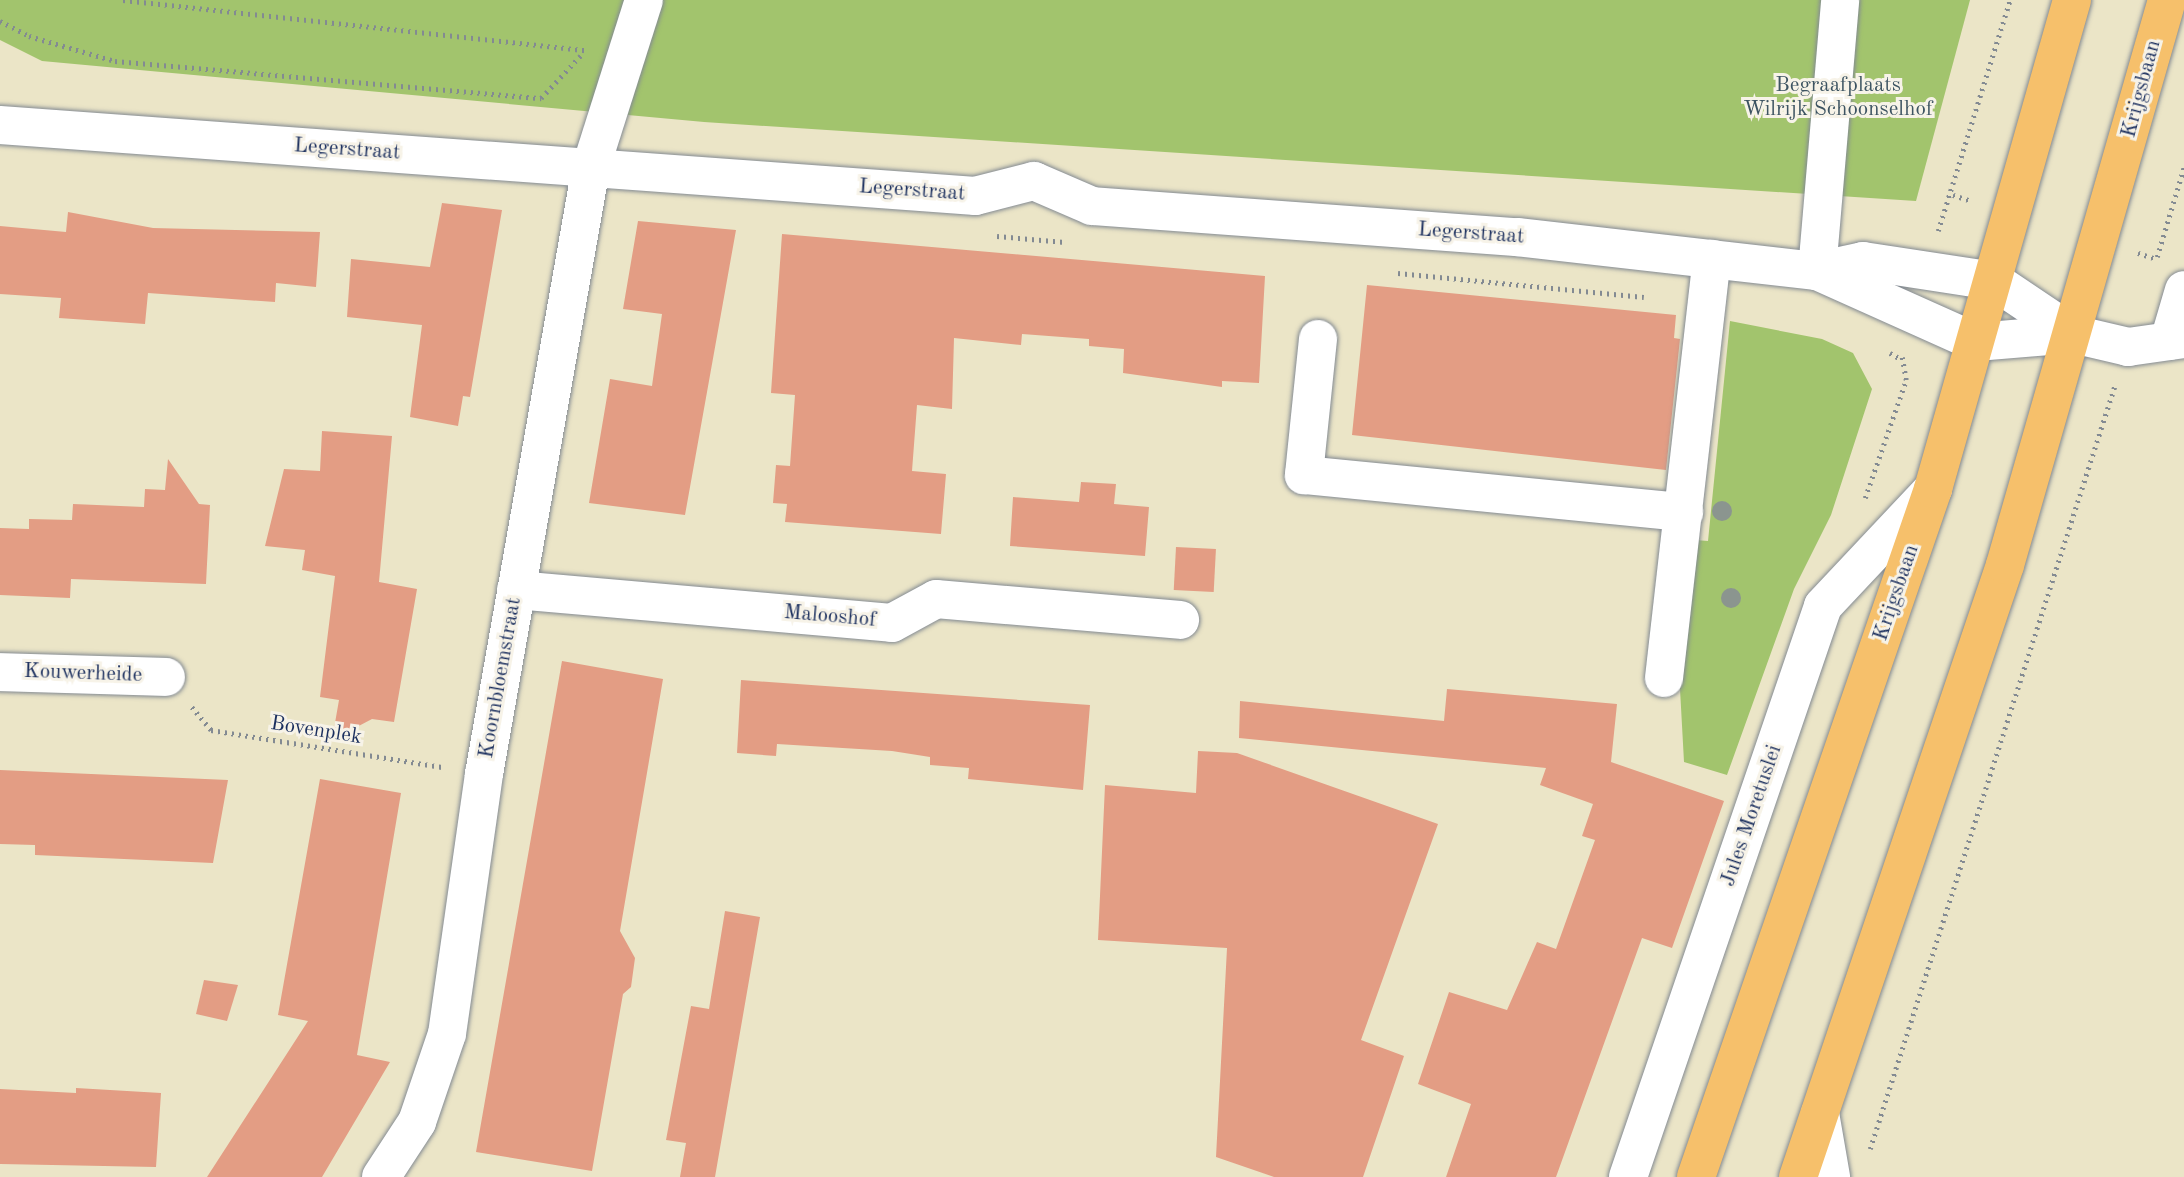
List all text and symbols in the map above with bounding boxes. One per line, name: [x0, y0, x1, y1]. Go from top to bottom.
street label: Krijgsbaan: [2117, 37, 2167, 141]
park label: Begraafplaats Wilrijk Schoonselhof: [1743, 73, 1933, 123]
street label: Legerstraat: [293, 134, 401, 166]
street label: Legerstraat: [858, 175, 966, 207]
street label: Legerstraat: [1417, 218, 1525, 250]
street label: Krijgsbaan: [1869, 542, 1925, 644]
street label: Koornbloemstraat: [474, 596, 528, 760]
street label: Malooshof: [783, 600, 877, 634]
street label: Kouwerheide: [23, 659, 143, 689]
street label: Bovenplek: [268, 711, 364, 751]
street label: Jules Moretuslei: [1716, 742, 1788, 890]

